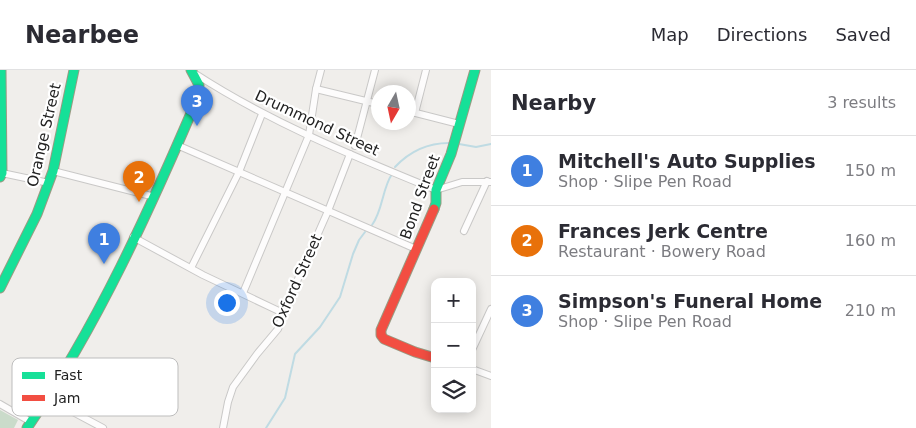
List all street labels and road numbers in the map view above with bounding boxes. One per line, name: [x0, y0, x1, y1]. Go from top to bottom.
street label: Orange Street: [23, 81, 65, 189]
street label: Drummond Street: [252, 86, 382, 160]
street label: Bond Street: [396, 152, 444, 242]
street label: Oxford Street: [268, 231, 326, 331]

